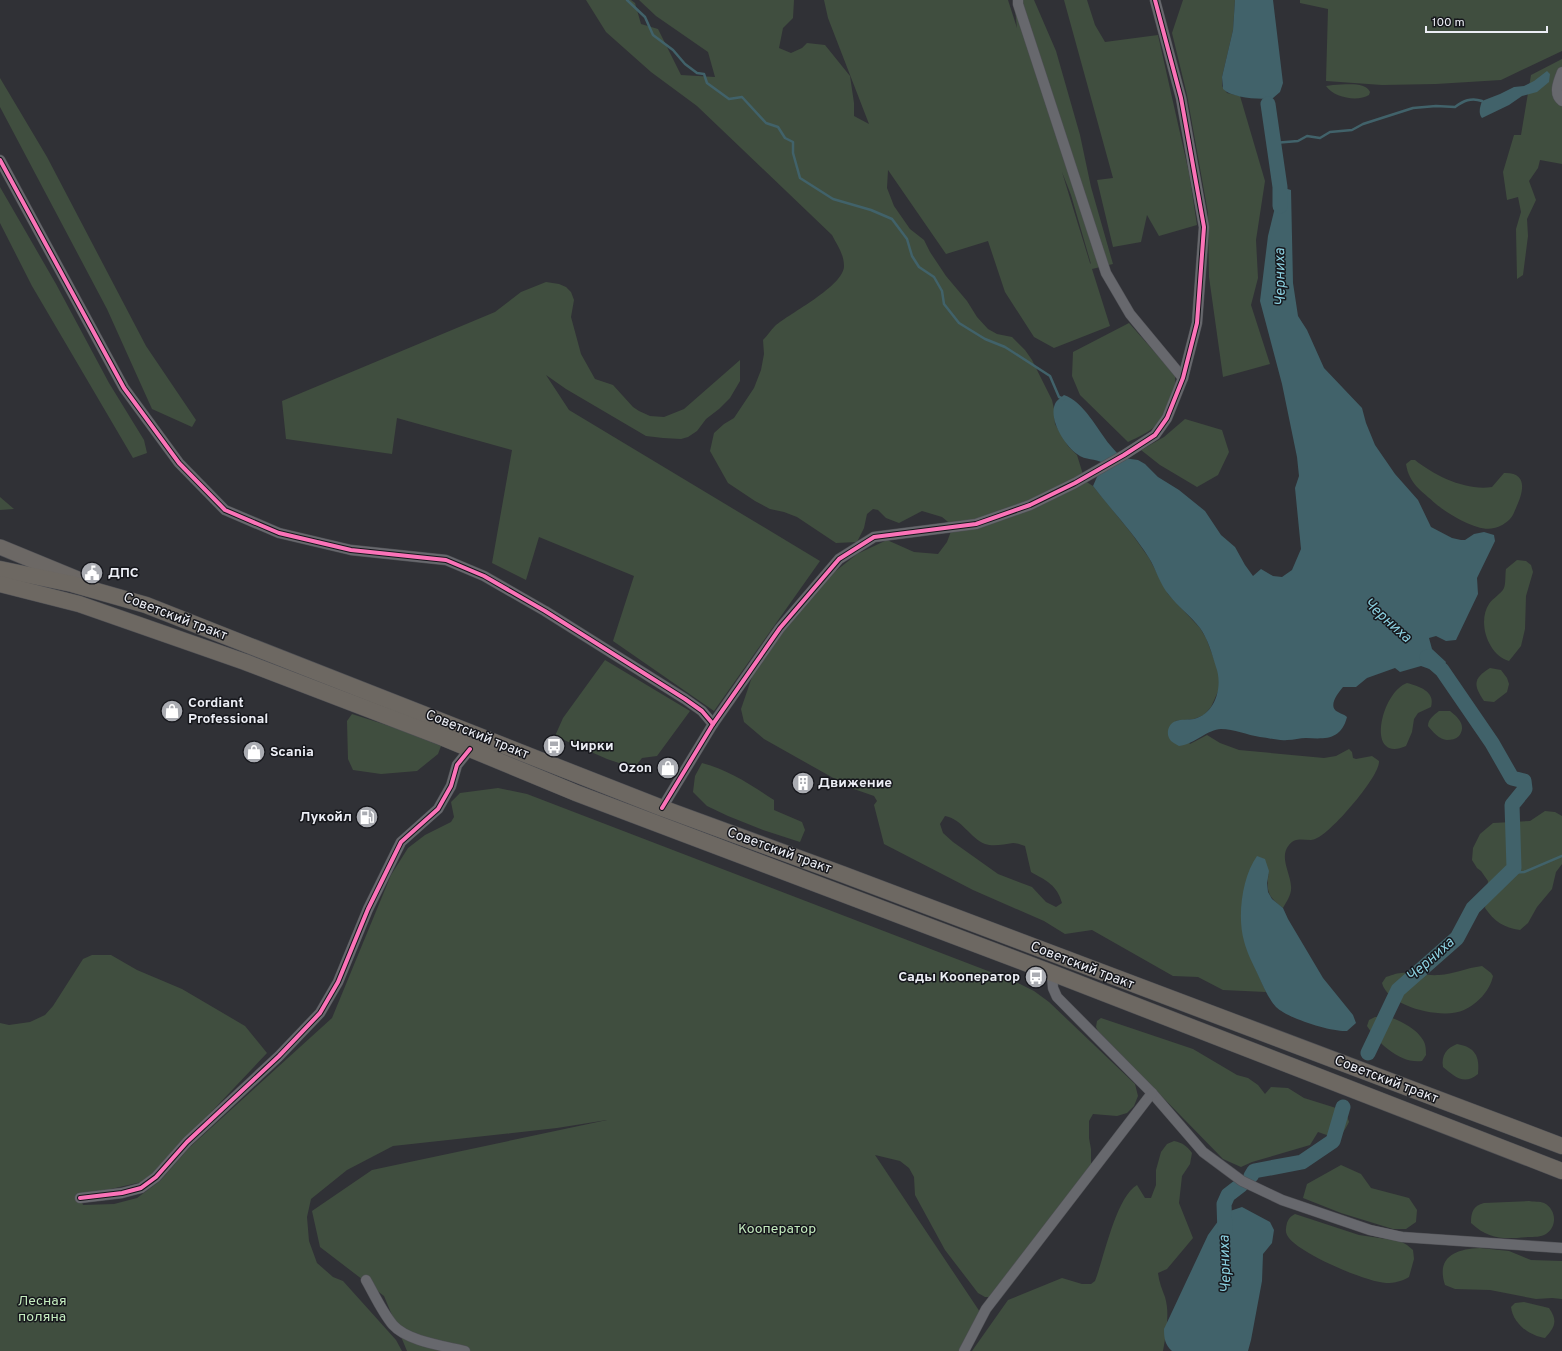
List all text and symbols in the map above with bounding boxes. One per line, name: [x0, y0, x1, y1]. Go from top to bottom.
scale bar: [1426, 8, 1547, 34]
text: 100 m: [1432, 15, 1465, 31]
water label: Черниха: [1271, 248, 1291, 306]
public building icon: ДПС: [79, 560, 105, 586]
place label: ДПС: [108, 565, 139, 582]
street label: Советский тракт: [121, 589, 229, 645]
water label: Черниха: [1359, 595, 1415, 648]
place label: Cordiant Professional: [188, 695, 268, 728]
shop icon: Cordiant Professional: [159, 698, 185, 724]
street label: Советский тракт: [423, 707, 531, 763]
bus stop icon: Чирки: [541, 733, 567, 759]
place label: Чирки: [570, 738, 614, 755]
shop icon: Scania: [241, 739, 267, 765]
place label: Scania: [270, 744, 314, 761]
shop icon: Ozon: [655, 755, 681, 781]
place label: Ozon: [619, 760, 652, 777]
building icon: Движение: [790, 770, 816, 796]
place label: Движение: [818, 775, 892, 792]
fuel station icon: Лукойл: [354, 804, 380, 830]
place label: Лукойл: [299, 809, 352, 826]
street label: Советский тракт: [724, 824, 834, 878]
water label: Черниха: [1403, 933, 1459, 986]
street label: Советский тракт: [1028, 938, 1136, 994]
bus stop icon: Сады Кооператор: [1023, 964, 1049, 990]
place label: Сады Кооператор: [898, 969, 1020, 986]
street label: Советский тракт: [1332, 1052, 1440, 1108]
park label: Кооператор: [738, 1221, 816, 1238]
water label: Черниха: [1215, 1234, 1237, 1293]
park label: Лесная поляна: [17, 1293, 67, 1326]

